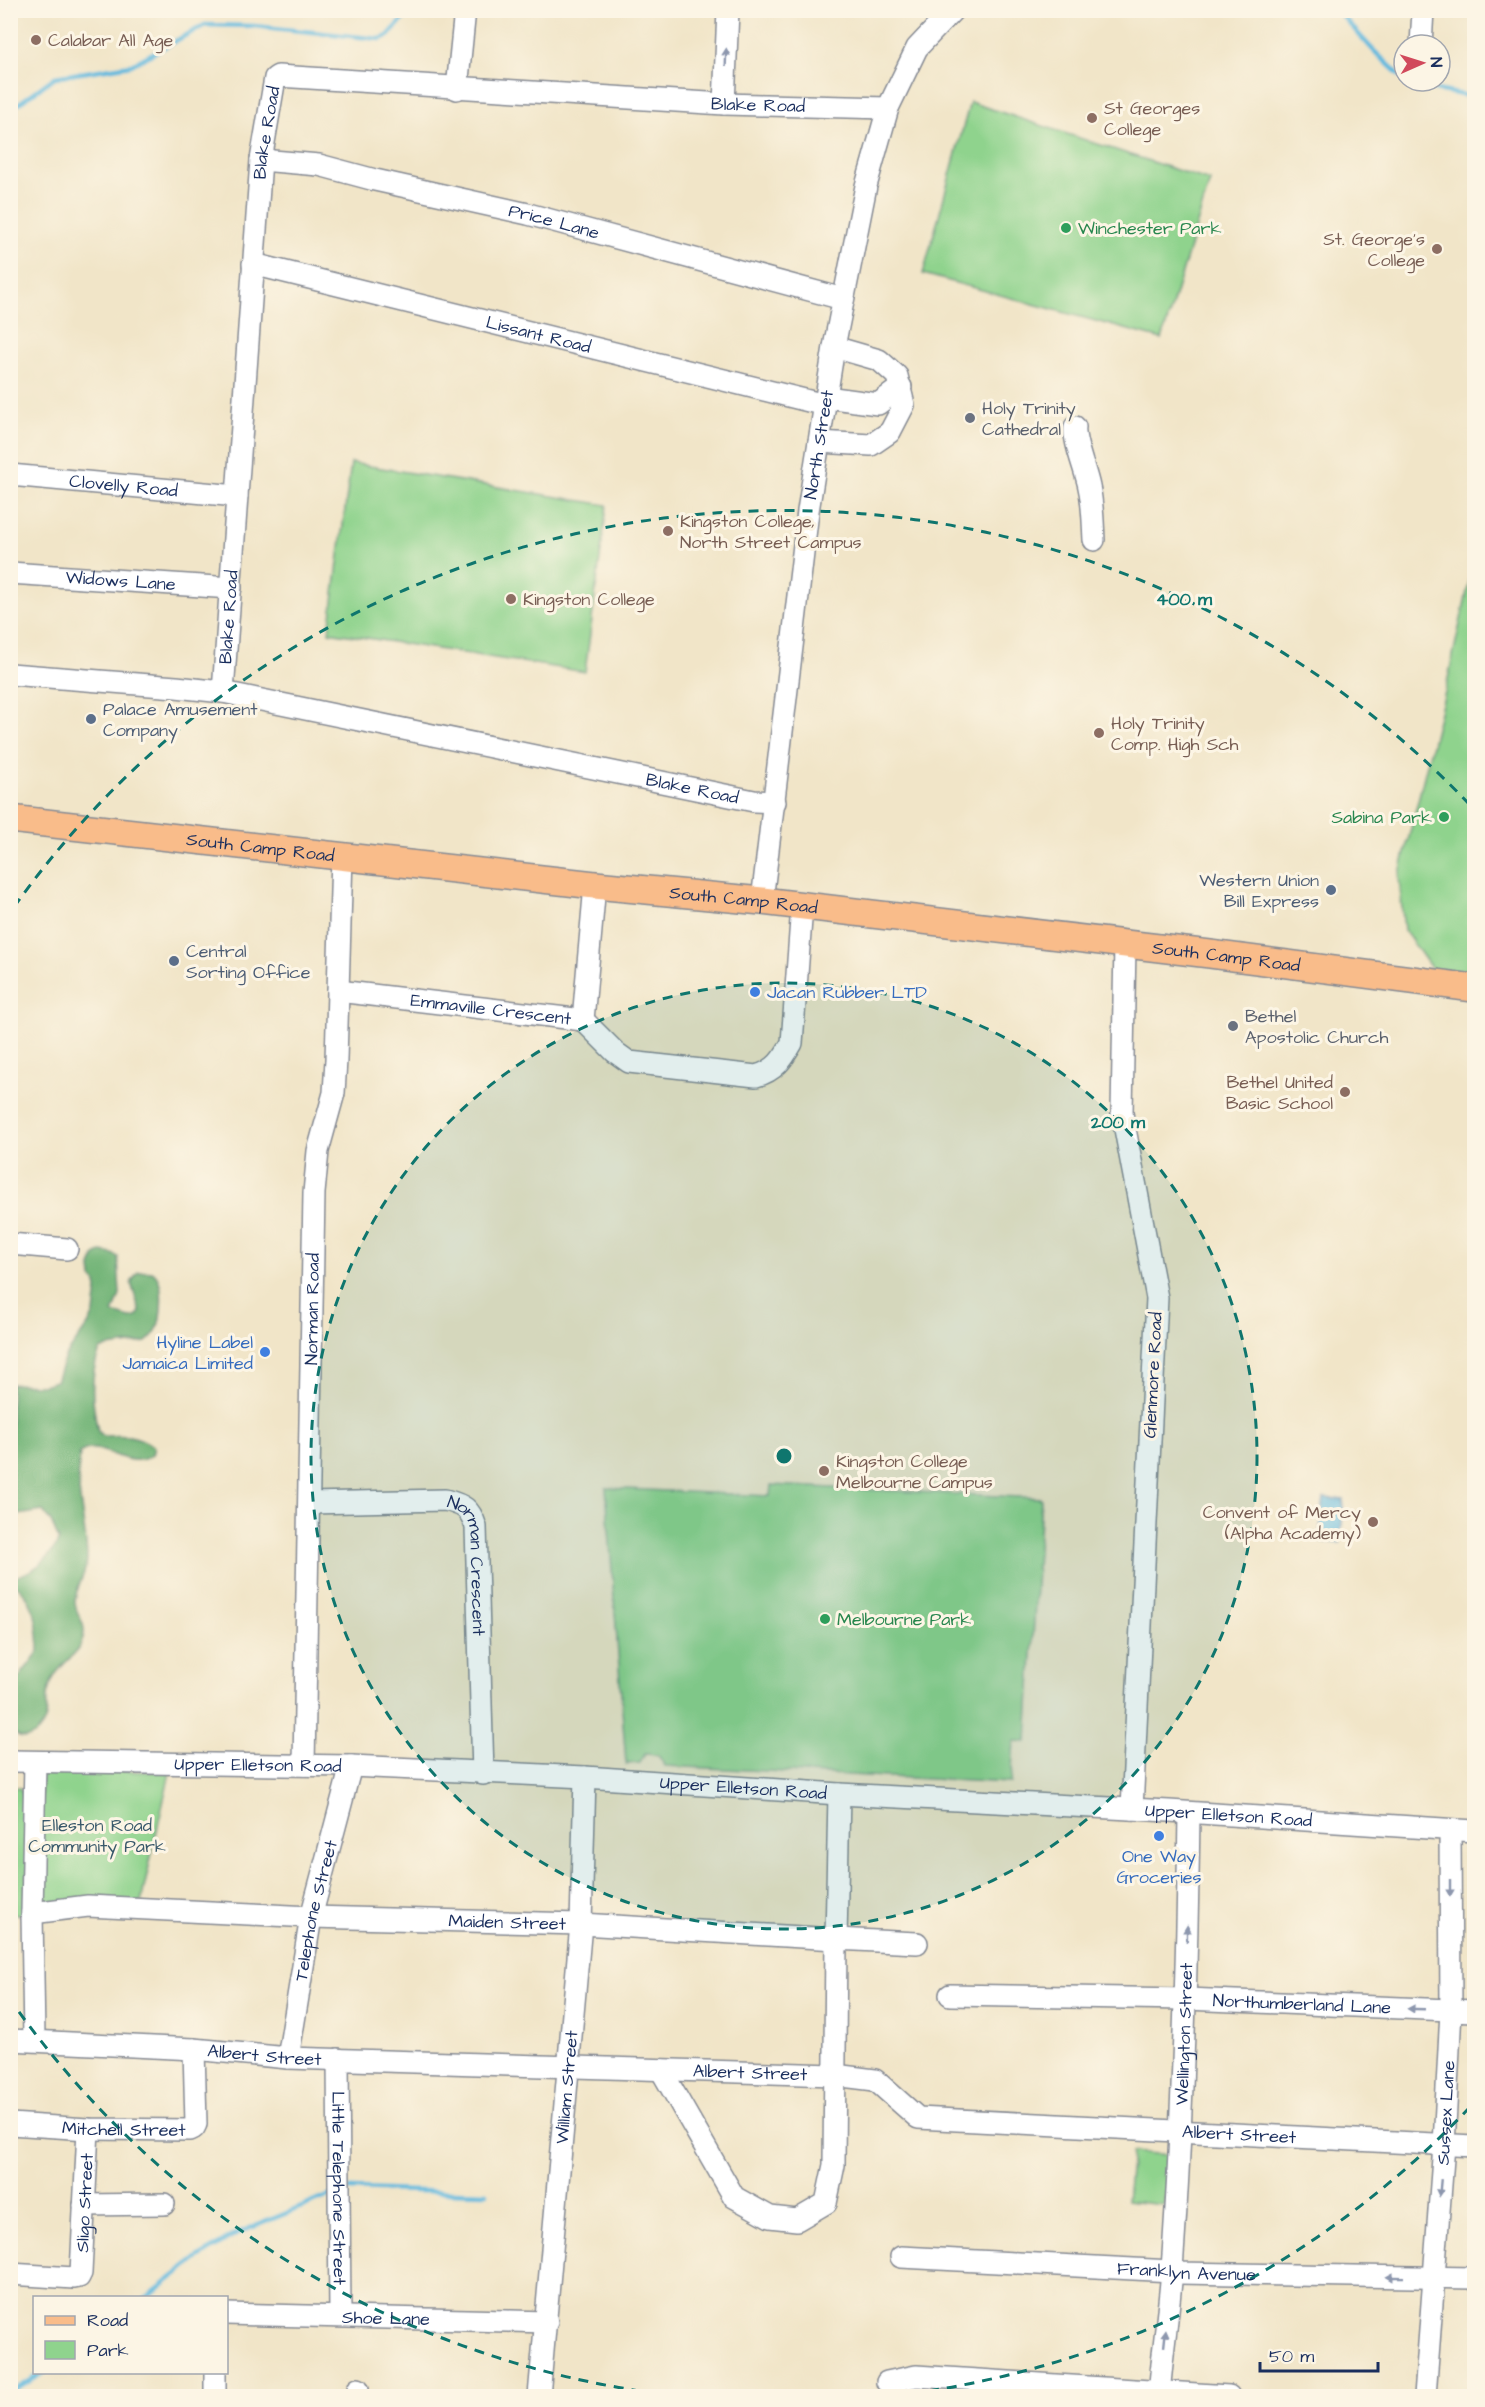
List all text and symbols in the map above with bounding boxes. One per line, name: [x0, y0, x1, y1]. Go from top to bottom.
place label: Calabar All Age: [48, 28, 174, 54]
marker: Calabar All Age: [29, 33, 43, 47]
north arrow: [1392, 33, 1452, 93]
one-way arrow: [721, 48, 730, 67]
text: N: [1425, 57, 1447, 68]
street label: Blake Road: [247, 84, 286, 180]
street label: Blake Road: [710, 91, 805, 118]
place label: St Georges College: [1104, 96, 1200, 143]
marker: St Georges College: [1085, 111, 1099, 125]
street label: Price Lane: [506, 198, 602, 245]
place label: Winchester Park: [1078, 216, 1222, 241]
marker: Winchester Park: [1059, 221, 1073, 235]
place label: St. George's College: [1323, 227, 1425, 274]
marker: St. George's College: [1430, 242, 1444, 256]
street label: Lissant Road: [483, 309, 594, 359]
street label: North Street: [798, 387, 840, 501]
place label: Holy Trinity Cathedral: [982, 396, 1076, 442]
marker: Holy Trinity Cathedral: [963, 411, 977, 425]
street label: Clovelly Road: [68, 468, 179, 503]
place label: Kingston College, North Street Campus: [680, 509, 862, 555]
marker: Kingston College, North Street Campus: [661, 524, 675, 538]
street label: Widows Lane: [65, 564, 177, 597]
street label: Blake Road: [213, 569, 244, 665]
place label: Kingston College: [523, 587, 655, 613]
text: 400 m: [1156, 587, 1213, 612]
marker: Kingston College: [504, 592, 518, 606]
place label: Palace Amusement Company: [103, 697, 258, 744]
place label: Holy Trinity Comp. High Sch: [1111, 711, 1239, 758]
marker: Palace Amusement Company: [84, 712, 98, 726]
marker: Holy Trinity Comp. High Sch: [1092, 726, 1106, 740]
street label: Blake Road: [644, 767, 741, 810]
place label: Sabina Park: [1331, 805, 1432, 830]
marker: Sabina Park: [1437, 810, 1451, 824]
street label: South Camp Road: [185, 826, 336, 868]
place label: Western Union Bill Express: [1199, 868, 1319, 914]
street label: South Camp Road: [668, 880, 819, 920]
marker: Western Union Bill Express: [1324, 883, 1338, 897]
street label: South Camp Road: [1151, 935, 1302, 978]
place label: Central Sorting Office: [186, 939, 311, 986]
marker: Central Sorting Office: [167, 954, 181, 968]
place label: Jacan Rubber LTD: [767, 980, 927, 1005]
marker: Jacan Rubber LTD: [748, 985, 762, 999]
street label: Emmaville Crescent: [409, 987, 573, 1031]
place label: Bethel Apostolic Church: [1245, 1004, 1388, 1050]
marker: Bethel Apostolic Church: [1226, 1019, 1240, 1033]
place label: Bethel United Basic School: [1226, 1070, 1333, 1116]
marker: Bethel United Basic School: [1338, 1085, 1352, 1099]
text: 200 m: [1090, 1110, 1146, 1135]
street label: Norman Road: [298, 1253, 325, 1365]
street label: Glenmore Road: [1137, 1311, 1169, 1439]
place label: Hyline Label Jamaica Limited: [123, 1330, 253, 1376]
marker: Hyline Label Jamaica Limited: [258, 1345, 272, 1359]
centre of rings: [774, 1446, 794, 1466]
place label: Kingston College Melbourne Campus: [836, 1449, 993, 1495]
marker: Kingston College Melbourne Campus: [817, 1464, 831, 1478]
street label: Norman Crescent: [444, 1489, 492, 1637]
place label: Convent of Mercy (Alpha Academy): [1203, 1500, 1361, 1547]
marker: Convent of Mercy (Alpha Academy): [1366, 1515, 1380, 1529]
place label: Melbourne Park: [837, 1607, 971, 1632]
marker: Melbourne Park: [818, 1612, 832, 1626]
street label: Upper Elletson Road: [174, 1751, 342, 1778]
street label: Upper Elletson Road: [659, 1770, 828, 1806]
street label: Upper Elletson Road: [1144, 1797, 1313, 1833]
park label: Elleston Road Community Park: [28, 1813, 166, 1860]
marker: One Way Groceries: [1152, 1829, 1166, 1843]
street label: Telephone Street: [288, 1837, 344, 1983]
place label: One Way Groceries: [1116, 1844, 1202, 1890]
one-way arrow: [1445, 1879, 1455, 1898]
street label: Maiden Street: [448, 1908, 567, 1936]
one-way arrow: [1182, 1925, 1192, 1944]
street label: Wellington Street: [1169, 1962, 1199, 2106]
street label: Northumberland Lane: [1212, 1988, 1392, 2020]
one-way arrow: [1407, 2005, 1426, 2014]
street label: William Street: [549, 2029, 584, 2145]
street label: Albert Street: [206, 2038, 323, 2072]
street label: Albert Street: [693, 2058, 808, 2087]
street label: Sussex Lane: [1430, 2060, 1461, 2166]
street label: Little Telephone Street: [326, 2091, 352, 2286]
street label: Mitchell Street: [61, 2115, 186, 2142]
street label: Albert Street: [1181, 2119, 1297, 2150]
street label: Sligo Street: [70, 2152, 99, 2253]
one-way arrow: [1436, 2178, 1445, 2197]
street label: Franklyn Avenue: [1117, 2256, 1256, 2287]
one-way arrow: [1386, 2272, 1405, 2281]
legend: [33, 2296, 228, 2374]
street label: Shoe Lane: [342, 2304, 430, 2332]
text: Road: [87, 2308, 128, 2333]
one-way arrow: [1160, 2329, 1170, 2348]
scale bar: [1260, 2335, 1378, 2373]
text: Park: [87, 2338, 129, 2363]
text: 50 m: [1269, 2344, 1314, 2369]

